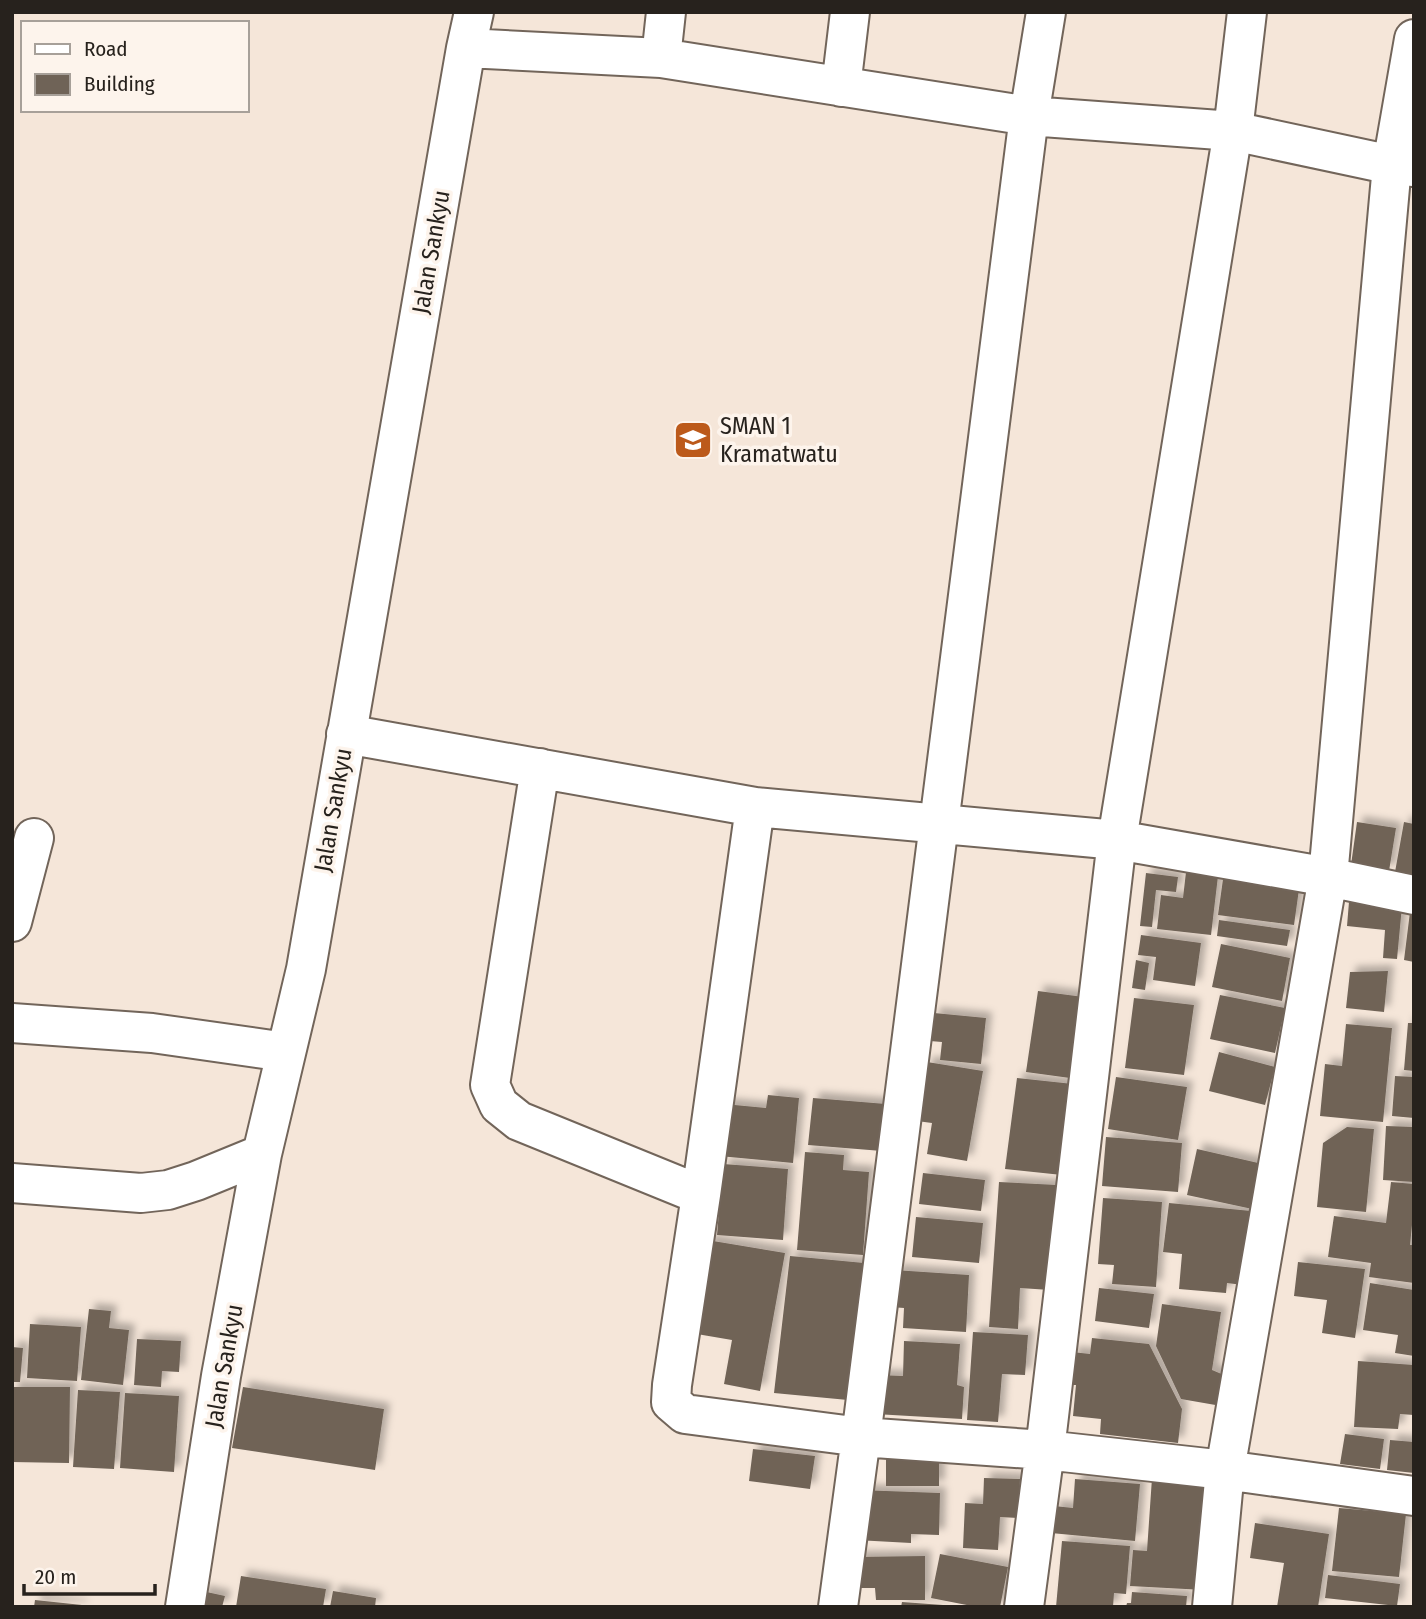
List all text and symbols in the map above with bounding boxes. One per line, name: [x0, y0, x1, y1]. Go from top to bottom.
legend: [21, 21, 248, 112]
text: Road: [84, 36, 128, 62]
text: Building: [84, 71, 155, 97]
street label: Jalan Sankyu: [406, 188, 456, 316]
place label: SMAN 1 Kramatwatu: [720, 412, 838, 468]
school or university icon: SMAN 1 Kramatwatu: [672, 419, 714, 461]
street label: Jalan Sankyu: [308, 746, 358, 874]
street label: Jalan Sankyu: [199, 1302, 249, 1430]
scale bar: [24, 1552, 156, 1596]
text: 20 m: [35, 1564, 76, 1590]

